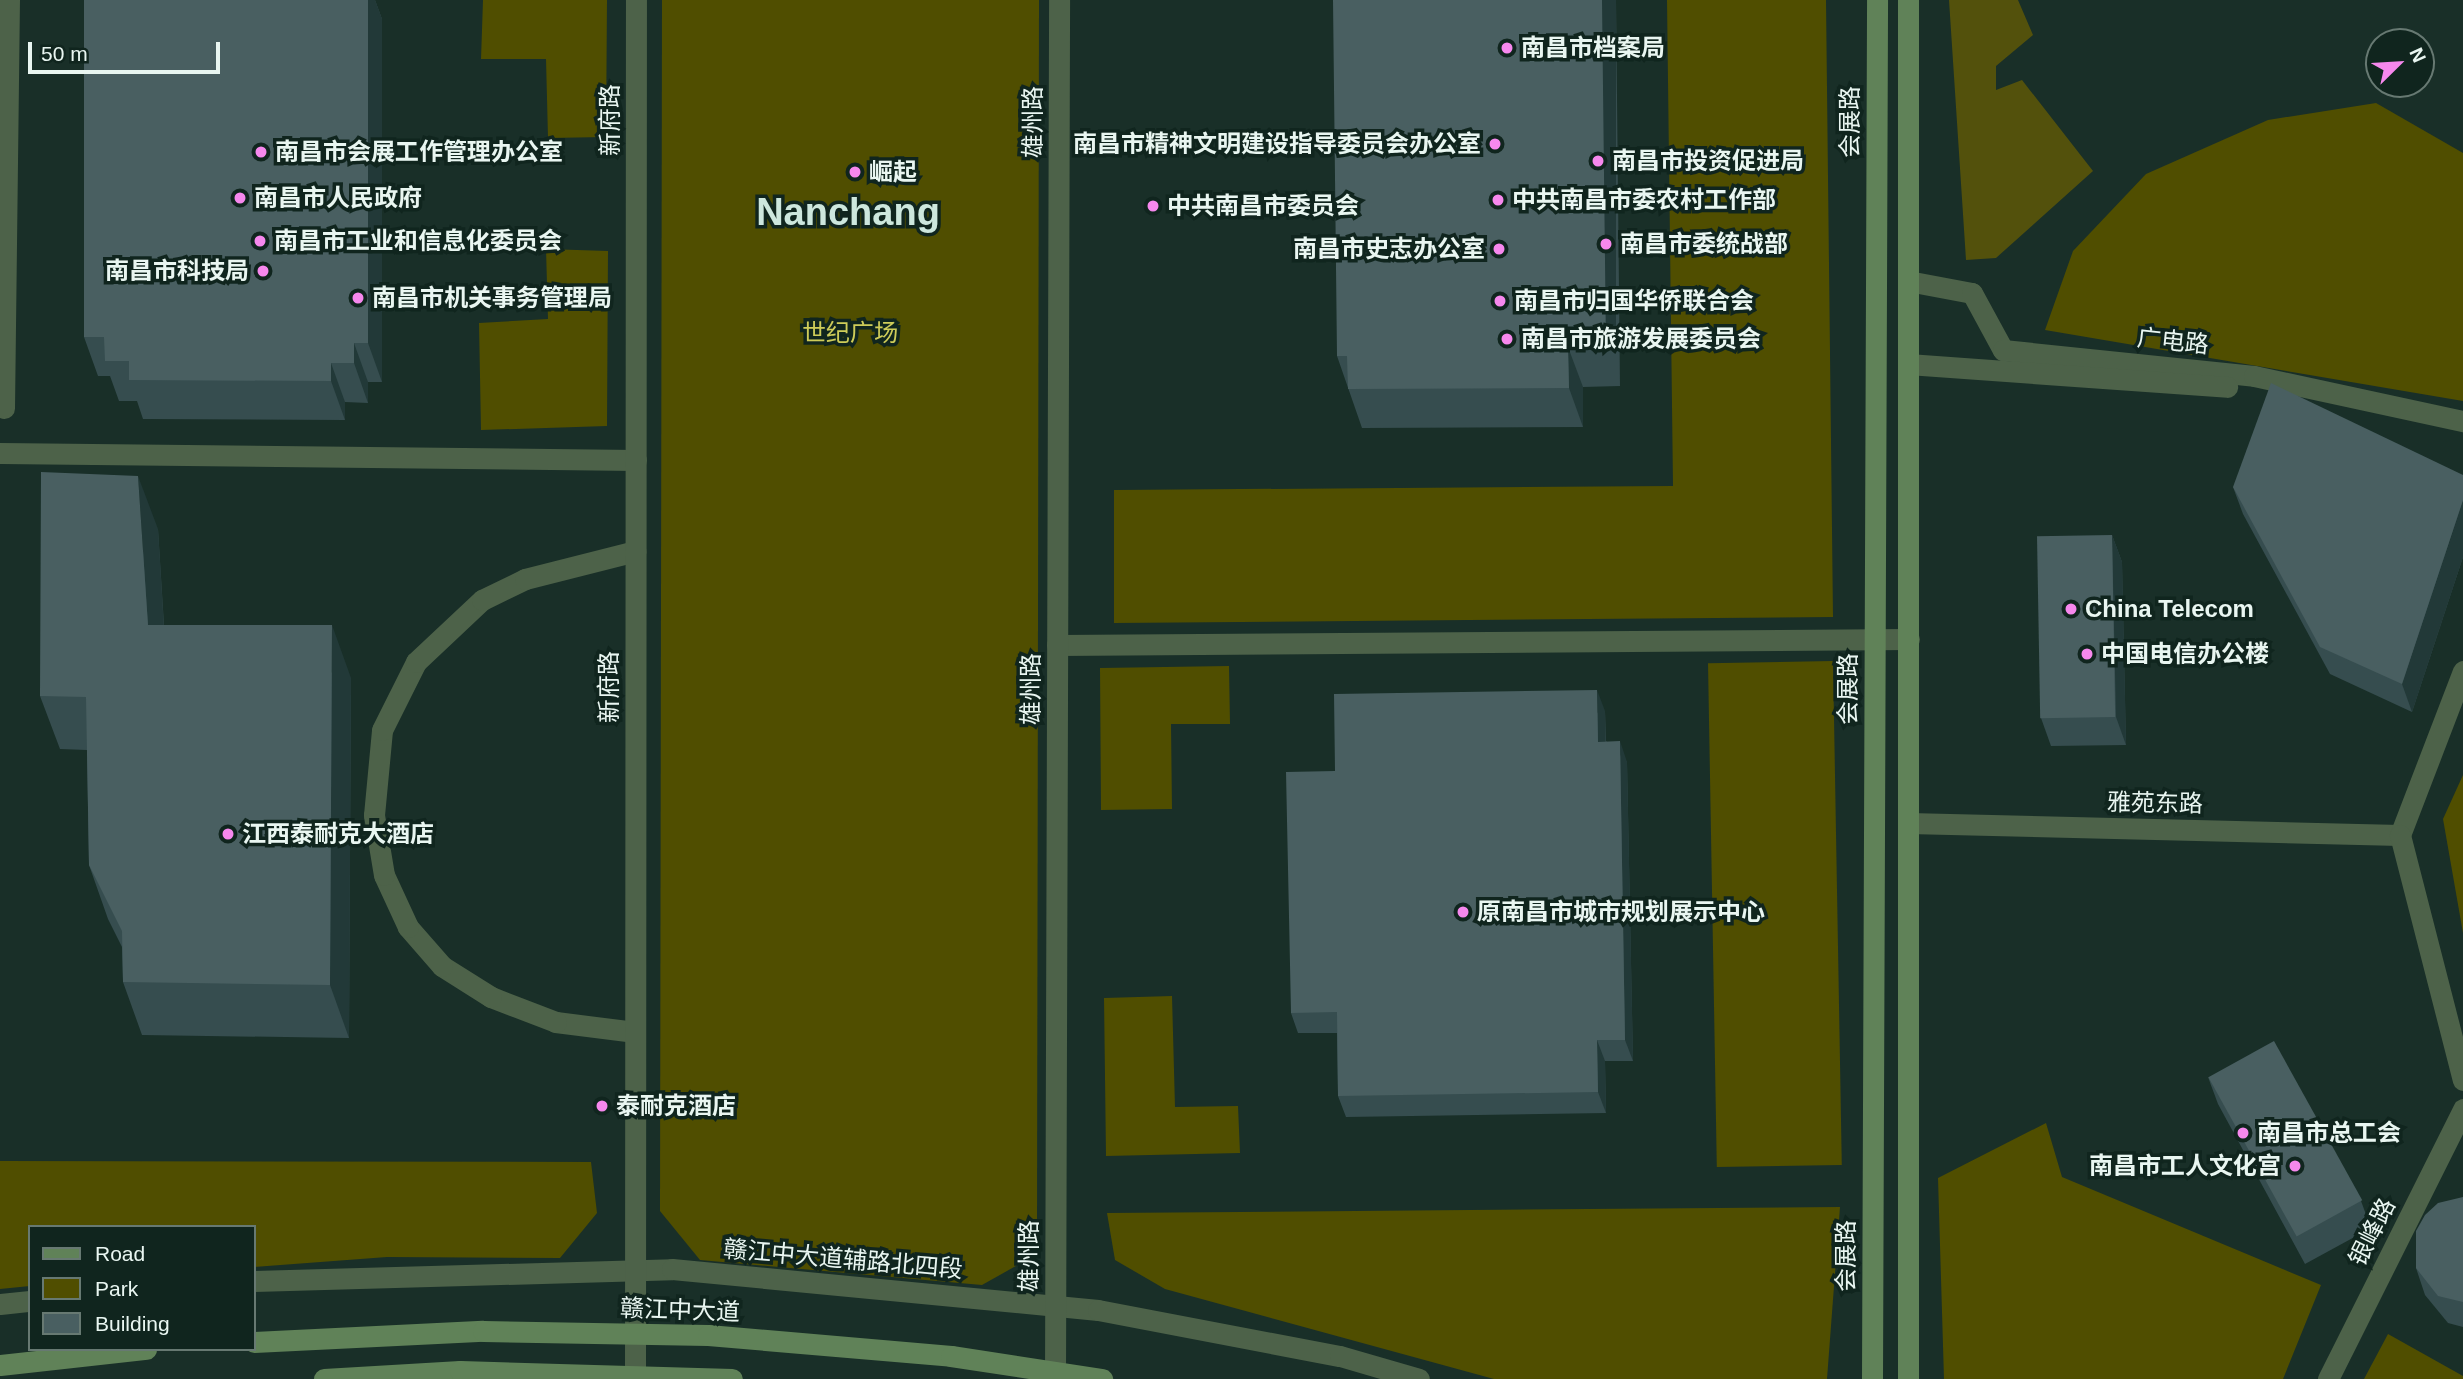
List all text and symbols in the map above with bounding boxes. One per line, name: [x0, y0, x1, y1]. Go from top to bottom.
scale bar: [32, 28, 224, 72]
north arrow: [2365, 28, 2435, 98]
place label: 南昌市档案局: [1521, 34, 1665, 62]
marker: 南昌市档案局: [1499, 40, 1515, 56]
text: 50 m: [41, 42, 88, 65]
text: N: [2405, 45, 2430, 66]
street label: 新府路: [596, 84, 624, 156]
street label: 雄州路: [1019, 86, 1047, 158]
street label: 会展路: [1836, 86, 1864, 158]
place label: 南昌市精神文明建设指导委员会办公室: [1073, 130, 1481, 158]
marker: 南昌市精神文明建设指导委员会办公室: [1487, 136, 1503, 152]
place label: 南昌市会展工作管理办公室: [275, 138, 563, 166]
marker: 南昌市会展工作管理办公室: [253, 144, 269, 160]
place label: 南昌市投资促进局: [1612, 147, 1804, 175]
marker: 南昌市投资促进局: [1590, 153, 1606, 169]
place label: 崛起: [869, 158, 917, 186]
marker: 崛起: [847, 164, 863, 180]
place label: 南昌市人民政府: [254, 184, 422, 212]
place label: 中共南昌市委农村工作部: [1512, 186, 1776, 214]
marker: 南昌市人民政府: [232, 190, 248, 206]
district label: Nanchang: [756, 190, 940, 236]
place label: 中共南昌市委员会: [1167, 192, 1359, 220]
marker: 中共南昌市委农村工作部: [1490, 192, 1506, 208]
marker: 中共南昌市委员会: [1145, 198, 1161, 214]
place label: 南昌市工业和信息化委员会: [274, 227, 562, 255]
place label: 南昌市委统战部: [1620, 230, 1788, 258]
marker: 南昌市工业和信息化委员会: [252, 233, 268, 249]
place label: 南昌市史志办公室: [1293, 235, 1485, 263]
marker: 南昌市委统战部: [1598, 236, 1614, 252]
marker: 南昌市史志办公室: [1491, 241, 1507, 257]
place label: 南昌市科技局: [105, 257, 249, 285]
marker: 南昌市科技局: [255, 263, 271, 279]
place label: 南昌市机关事务管理局: [372, 284, 612, 312]
place label: 南昌市归国华侨联合会: [1514, 287, 1754, 315]
marker: 南昌市机关事务管理局: [350, 290, 366, 306]
marker: 南昌市归国华侨联合会: [1492, 293, 1508, 309]
park label: 世纪广场: [802, 319, 898, 347]
street label: 广电路: [2136, 323, 2210, 359]
place label: 南昌市旅游发展委员会: [1521, 325, 1761, 353]
marker: 南昌市旅游发展委员会: [1499, 331, 1515, 347]
place label: China Telecom: [2085, 595, 2254, 623]
marker: China Telecom: [2063, 601, 2079, 617]
place label: 中国电信办公楼: [2101, 640, 2269, 668]
marker: 中国电信办公楼: [2079, 646, 2095, 662]
street label: 新府路: [595, 651, 623, 723]
street label: 雄州路: [1017, 653, 1045, 725]
street label: 会展路: [1834, 653, 1862, 725]
street label: 雅苑东路: [2107, 788, 2203, 818]
place label: 江西泰耐克大酒店: [242, 820, 434, 848]
marker: 江西泰耐克大酒店: [220, 826, 236, 842]
place label: 原南昌市城市规划展示中心: [1477, 898, 1765, 926]
marker: 原南昌市城市规划展示中心: [1455, 904, 1471, 920]
place label: 泰耐克酒店: [616, 1092, 736, 1120]
marker: 泰耐克酒店: [594, 1098, 610, 1114]
place label: 南昌市总工会: [2257, 1119, 2401, 1147]
marker: 南昌市总工会: [2235, 1125, 2251, 1141]
place label: 南昌市工人文化宫: [2089, 1152, 2281, 1180]
marker: 南昌市工人文化宫: [2287, 1158, 2303, 1174]
street label: 银峰路: [2343, 1193, 2401, 1271]
street label: 雄州路: [1015, 1220, 1043, 1292]
street label: 会展路: [1832, 1220, 1860, 1292]
legend: [28, 1225, 256, 1351]
street label: 赣江中大道辅路北四段: [722, 1234, 964, 1284]
text: Road: [95, 1242, 145, 1265]
text: Park: [95, 1277, 138, 1300]
street label: 赣江中大道: [620, 1294, 740, 1326]
text: Building: [95, 1312, 170, 1335]

